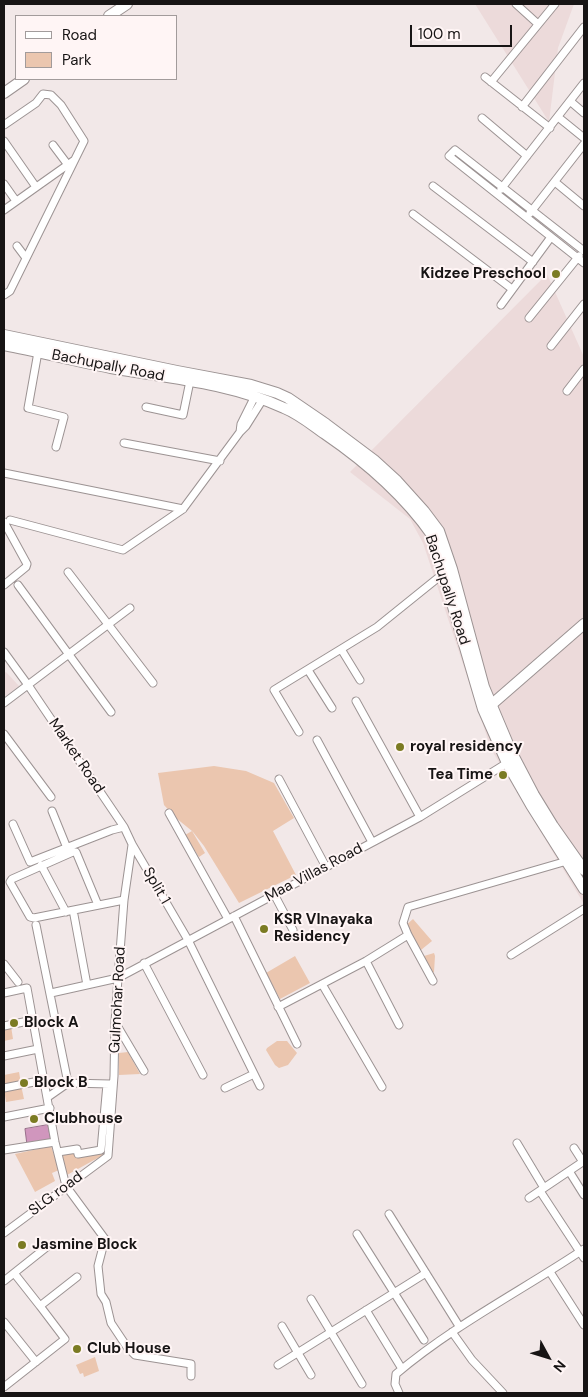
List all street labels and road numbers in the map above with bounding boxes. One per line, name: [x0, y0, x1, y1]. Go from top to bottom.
street label: Bachupally Road: [50, 346, 166, 386]
street label: Bachupally Road: [421, 533, 473, 647]
street label: Market Road: [44, 715, 108, 797]
street label: Maa Villas Road: [262, 840, 366, 906]
street label: Split 1: [138, 864, 174, 908]
street label: Gulmohar Road: [106, 946, 130, 1054]
street label: SLG road: [26, 1168, 86, 1220]

